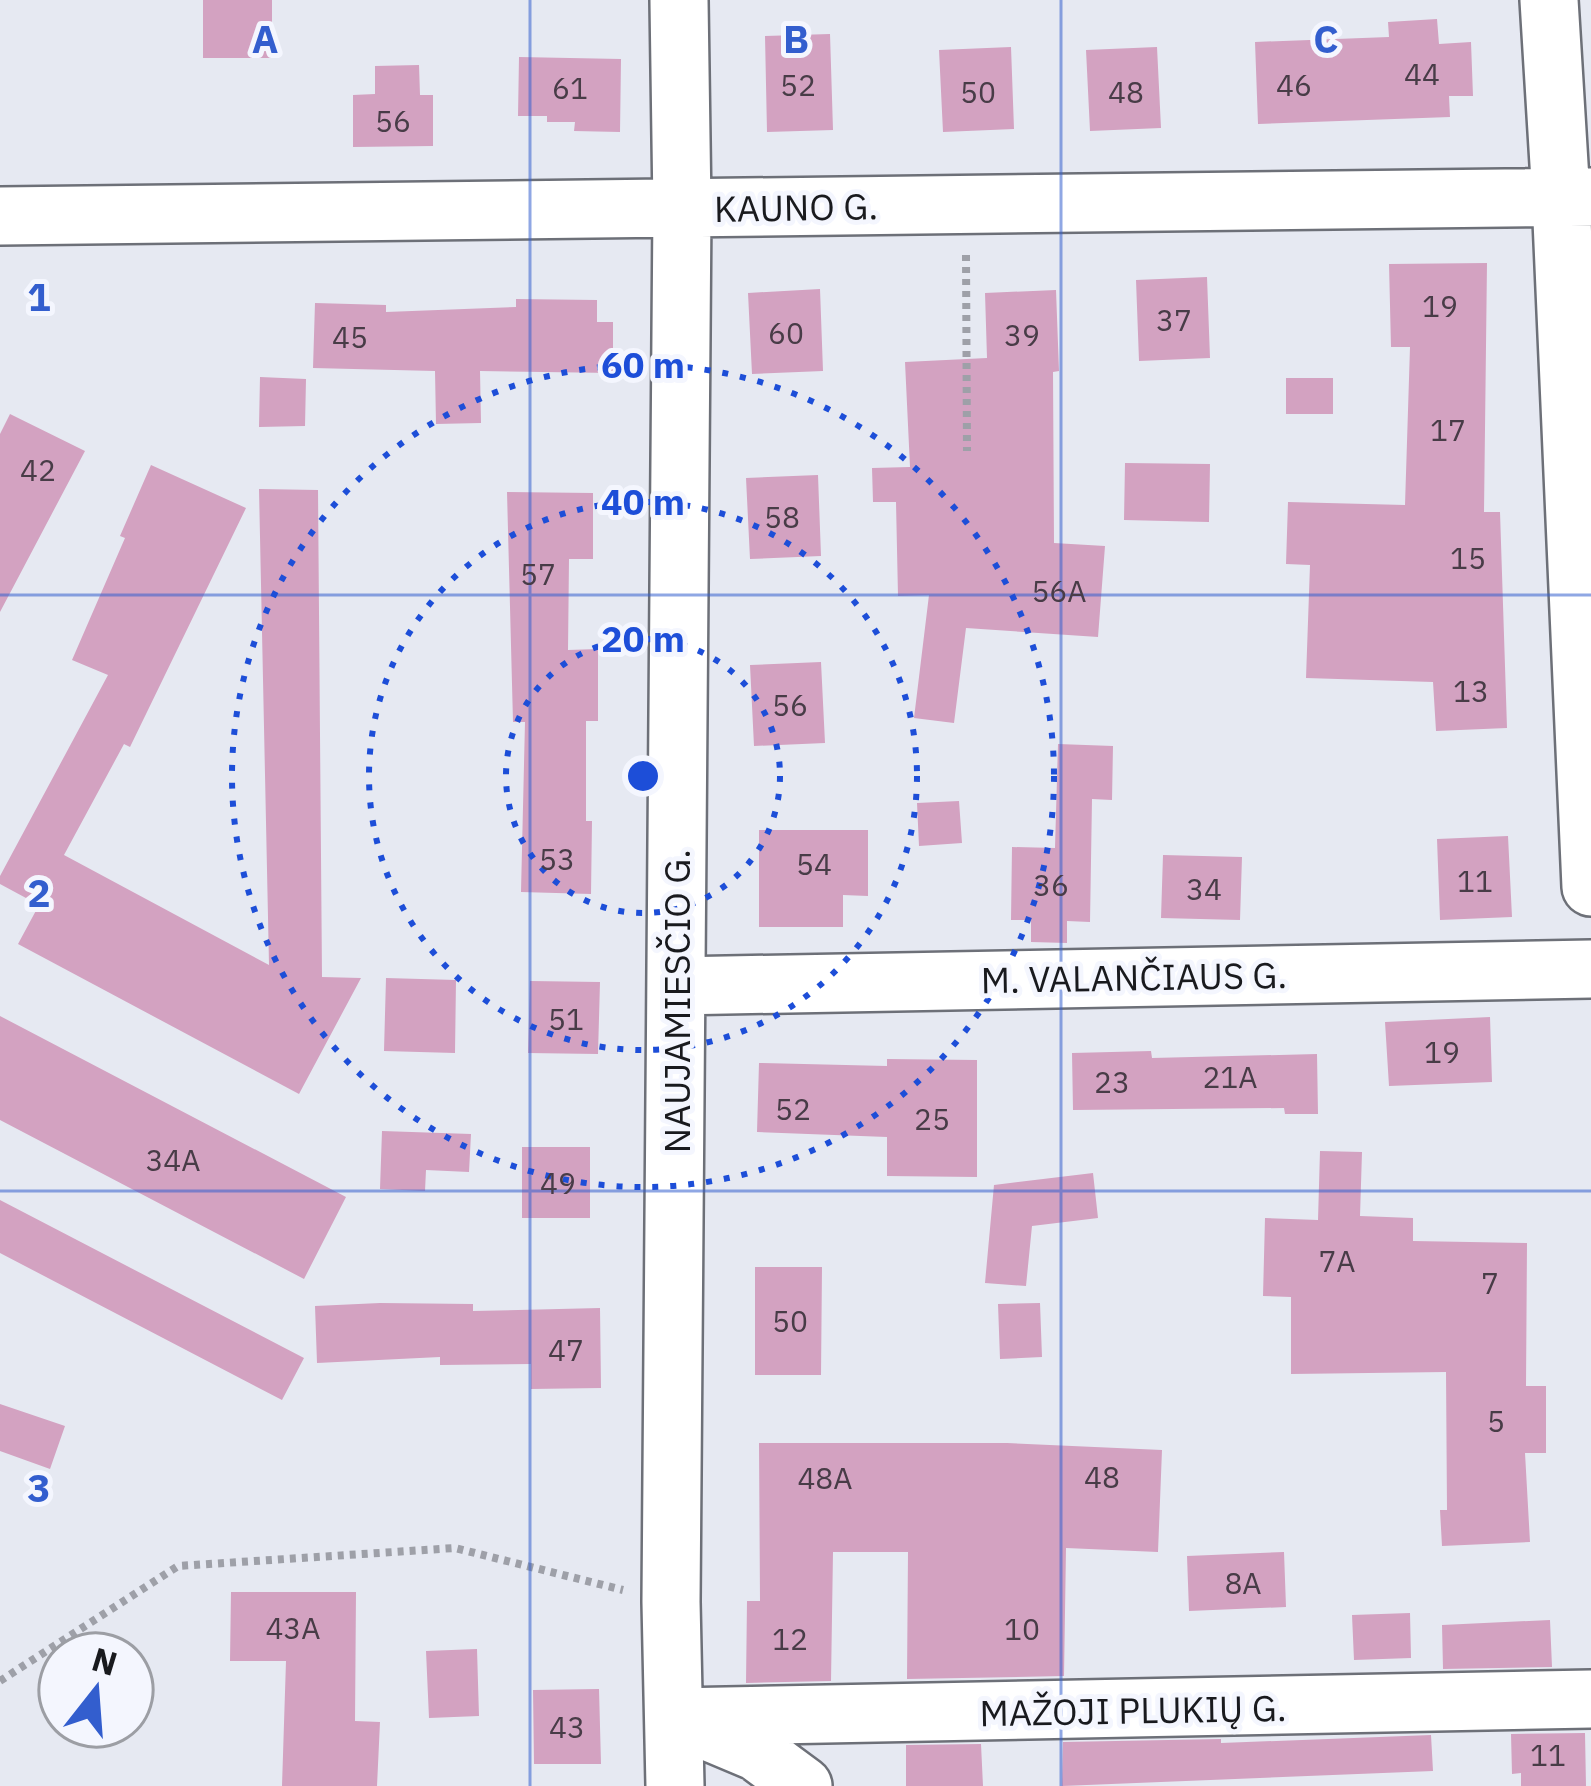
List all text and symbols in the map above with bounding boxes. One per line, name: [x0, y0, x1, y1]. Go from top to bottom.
text: A: [252, 13, 278, 64]
text: B: [783, 13, 809, 64]
text: C: [1313, 13, 1339, 64]
house number: 44: [1404, 54, 1440, 93]
house number: 52: [780, 65, 816, 104]
house number: 46: [1276, 65, 1312, 104]
house number: 61: [552, 68, 588, 107]
house number: 50: [960, 72, 996, 111]
house number: 48: [1108, 72, 1144, 111]
house number: 56: [375, 101, 411, 140]
street label: KAUNO G.: [714, 182, 878, 232]
text: 1: [27, 271, 51, 322]
house number: 19: [1422, 286, 1458, 325]
house number: 37: [1156, 300, 1192, 339]
house number: 60: [768, 313, 804, 352]
house number: 39: [1004, 315, 1040, 354]
house number: 45: [332, 317, 368, 356]
text: 60 m: [601, 341, 685, 388]
house number: 17: [1430, 410, 1466, 449]
house number: 42: [20, 450, 56, 489]
text: 40 m: [601, 478, 685, 525]
house number: 58: [764, 497, 800, 536]
house number: 15: [1450, 538, 1486, 577]
house number: 57: [520, 554, 556, 593]
house number: 56A: [1031, 571, 1087, 610]
text: 20 m: [601, 615, 685, 662]
house number: 13: [1453, 671, 1489, 710]
house number: 56: [772, 685, 808, 724]
centre of rings: [622, 755, 664, 797]
house number: 53: [539, 839, 575, 878]
house number: 54: [796, 844, 832, 883]
street label: NAUJAMIESČIO G.: [653, 849, 700, 1153]
house number: 11: [1457, 861, 1493, 900]
house number: 36: [1033, 865, 1069, 904]
text: 2: [27, 867, 51, 918]
house number: 34: [1186, 869, 1222, 908]
street label: M. VALANČIAUS G.: [980, 951, 1288, 1003]
house number: 51: [548, 999, 584, 1038]
house number: 19: [1424, 1032, 1460, 1071]
house number: 21A: [1202, 1057, 1258, 1096]
house number: 23: [1094, 1062, 1130, 1101]
house number: 52: [775, 1089, 811, 1128]
house number: 25: [914, 1099, 950, 1138]
house number: 34A: [145, 1140, 201, 1179]
house number: 49: [540, 1163, 576, 1202]
house number: 7A: [1318, 1241, 1356, 1280]
house number: 7: [1481, 1263, 1499, 1302]
house number: 50: [772, 1301, 808, 1340]
house number: 47: [548, 1330, 584, 1369]
house number: 5: [1487, 1401, 1505, 1440]
house number: 48: [1084, 1457, 1120, 1496]
house number: 48A: [797, 1458, 853, 1497]
text: 3: [27, 1462, 51, 1513]
house number: 8A: [1224, 1563, 1262, 1602]
house number: 43A: [265, 1608, 321, 1647]
house number: 10: [1004, 1609, 1040, 1648]
house number: 12: [772, 1619, 808, 1658]
north arrow: [36, 1630, 156, 1750]
text: N: [87, 1637, 123, 1685]
street label: MAŽOJI PLUKIŲ G.: [979, 1684, 1287, 1736]
house number: 43: [549, 1707, 585, 1746]
house number: 11: [1530, 1735, 1566, 1774]

